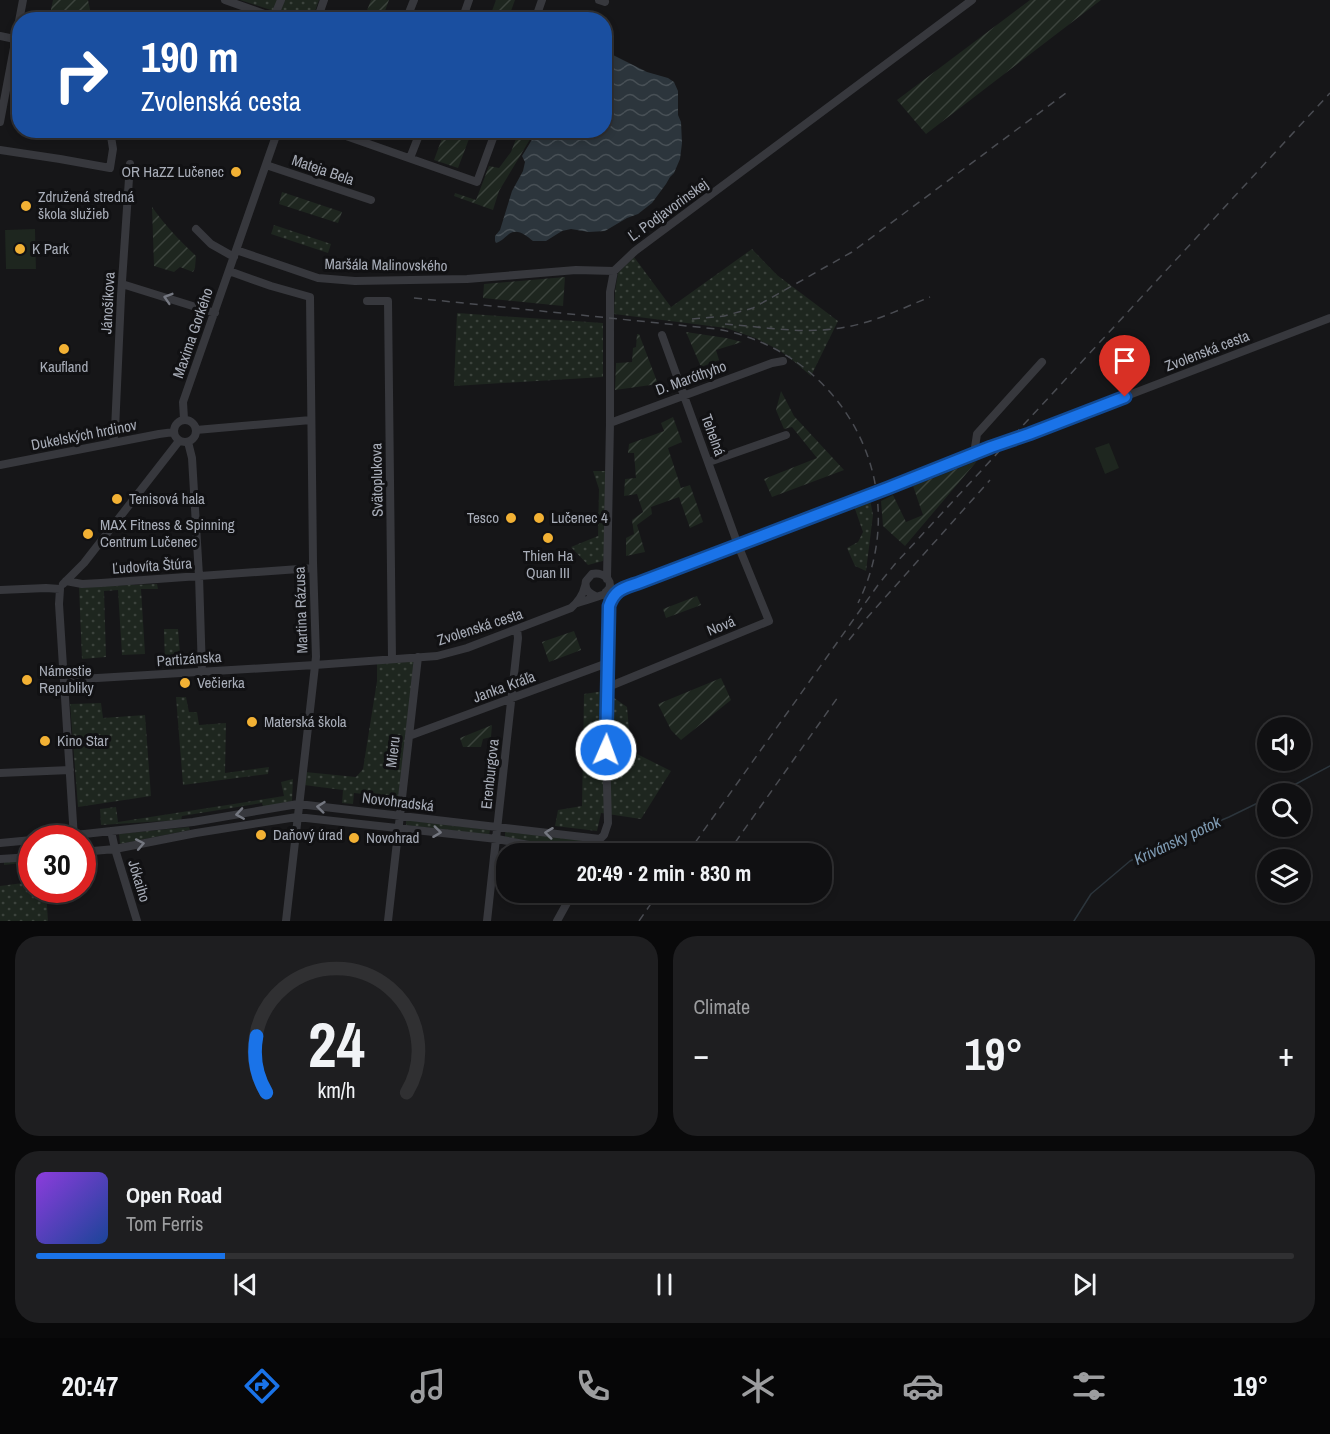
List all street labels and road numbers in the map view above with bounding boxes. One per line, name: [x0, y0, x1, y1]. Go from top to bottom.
street label: Mateja Bela: [289, 149, 357, 190]
street label: Ľ. Podjavorinskej: [623, 173, 712, 246]
street label: Maršála Malinovského: [324, 253, 448, 276]
street label: Jánošíkova: [95, 271, 120, 335]
street label: Maxima Gorkého: [167, 285, 218, 381]
street label: Zvolenská cesta: [1162, 325, 1252, 376]
street label: D. Maróthyho: [653, 355, 729, 400]
street label: Tehelná: [696, 411, 731, 459]
street label: Dukelských hrdinov: [29, 414, 139, 455]
street label: Svätoplukova: [365, 443, 388, 517]
street label: Ľudovíta Štúra: [111, 552, 193, 579]
street label: Martina Rázusa: [288, 566, 313, 654]
street label: Zvolenská cesta: [434, 603, 525, 650]
street label: Nová: [704, 610, 738, 641]
street label: Partizánska: [156, 646, 222, 671]
street label: Janka Kráľa: [470, 666, 538, 708]
street label: Mieru: [380, 735, 405, 769]
street label: Erenburgova: [475, 738, 504, 810]
street label: Novohradská: [361, 787, 435, 816]
street label: Jókaiho: [123, 857, 156, 905]

